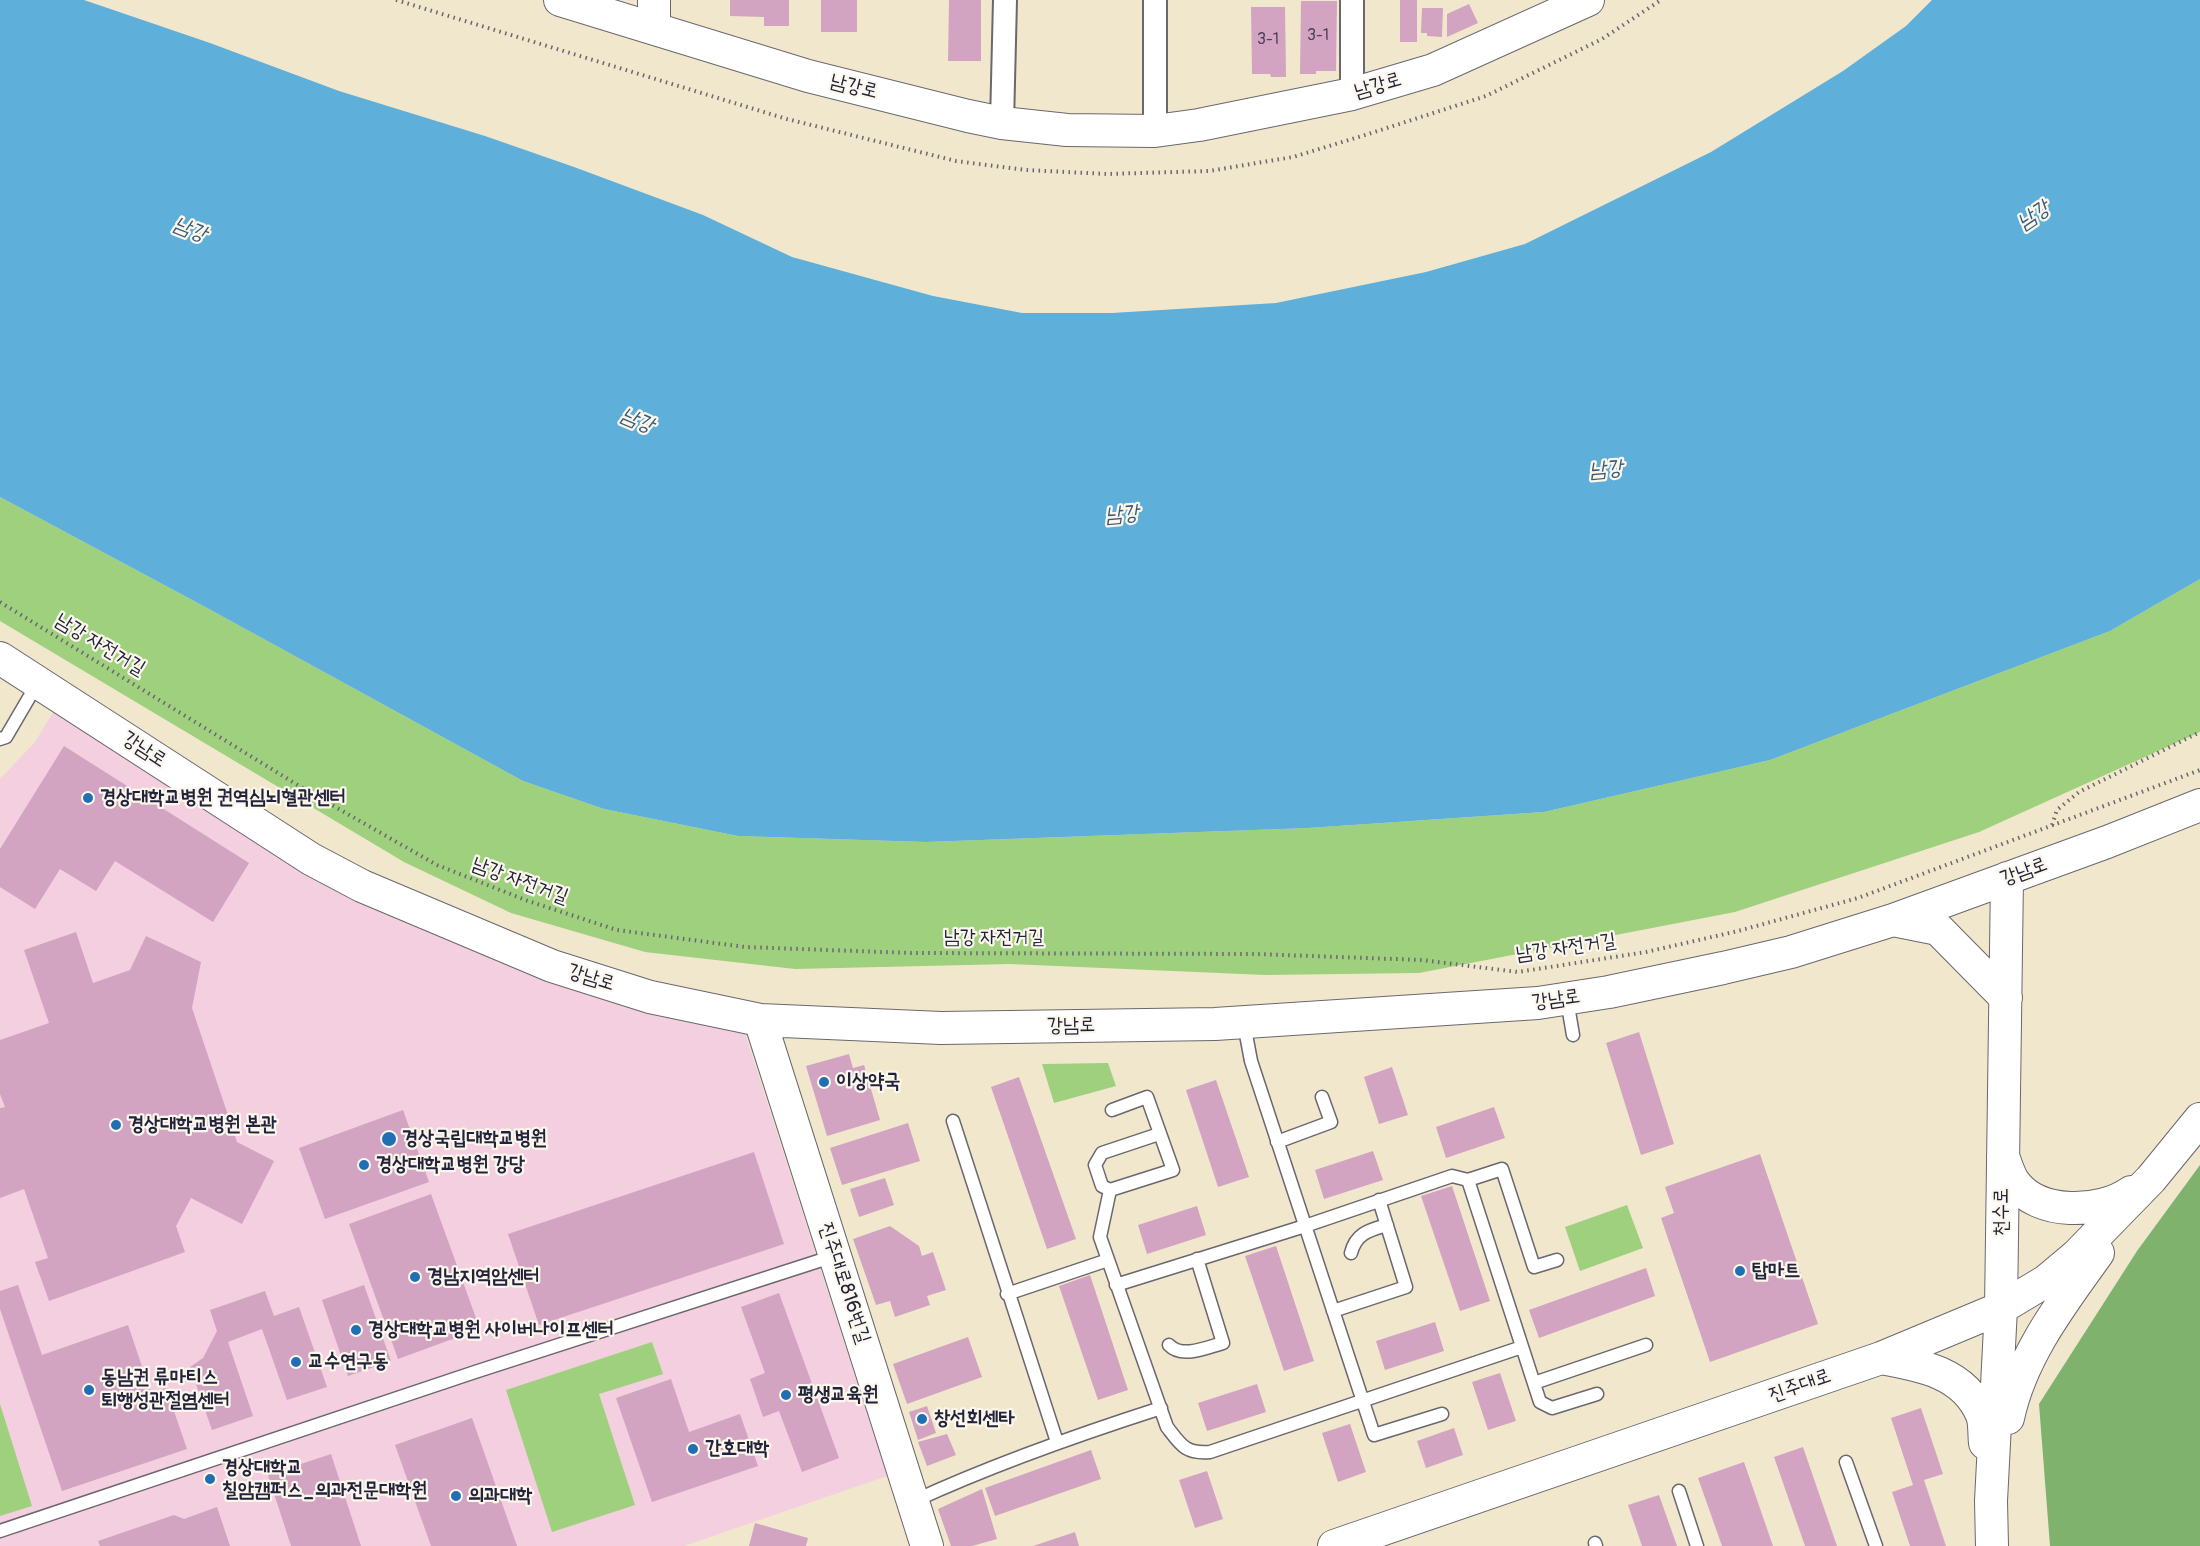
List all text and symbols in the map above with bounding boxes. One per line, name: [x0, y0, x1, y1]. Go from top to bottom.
house number: 3-1: [1307, 26, 1329, 46]
house number: 3-1: [1257, 30, 1279, 50]
street label: 남강로: [1351, 68, 1405, 104]
street label: 남강로: [828, 70, 880, 104]
water label: 남강: [2013, 196, 2055, 236]
water label: 남강: [170, 212, 210, 248]
water label: 남강: [617, 403, 657, 439]
water label: 남강: [1588, 456, 1624, 484]
water label: 남강: [1104, 501, 1140, 529]
street label: 남강 자전거길: [51, 609, 149, 681]
street label: 강남로: [117, 727, 171, 773]
place label: 경상대학교병원 권역심뇌혈관센터: [100, 786, 346, 810]
marker: 경상대학교병원 권역심뇌혈관센터: [81, 791, 95, 805]
street label: 남강 자전거길: [468, 852, 572, 910]
street label: 강남로: [1997, 852, 2051, 892]
street label: 남강 자전거길: [944, 926, 1044, 950]
street label: 남강 자전거길: [1514, 929, 1618, 967]
street label: 강남로: [564, 959, 618, 997]
street label: 강남로: [1530, 985, 1582, 1015]
street label: 강남로: [1047, 1014, 1095, 1038]
place label: 이상약국: [836, 1070, 900, 1094]
marker: 이상약국: [817, 1075, 831, 1089]
place label: 경상대학교병원 본관: [128, 1113, 277, 1137]
marker: 경상대학교병원 본관: [109, 1118, 123, 1132]
place label: 경상국립대학교병원: [402, 1127, 547, 1151]
marker: 경상국립대학교병원: [380, 1130, 398, 1148]
place label: 경상대학교병원 강당: [376, 1153, 525, 1177]
marker: 경상대학교병원 강당: [357, 1158, 371, 1172]
street label: 천수로: [1990, 1188, 2014, 1236]
street label: 진주대로816번길: [813, 1219, 875, 1347]
place label: 탑마트: [1752, 1259, 1800, 1283]
marker: 탑마트: [1733, 1264, 1747, 1278]
place label: 경남지역암센터: [427, 1265, 540, 1289]
marker: 경남지역암센터: [408, 1270, 422, 1284]
place label: 경상대학교병원 사이버나이프센터: [368, 1318, 614, 1342]
marker: 경상대학교병원 사이버나이프센터: [349, 1323, 363, 1337]
place label: 교수연구동: [308, 1350, 388, 1374]
marker: 교수연구동: [289, 1355, 303, 1369]
street label: 진주대로: [1766, 1364, 1834, 1408]
place label: 동남권 류마티스 퇴행성관절염센터: [101, 1366, 230, 1413]
marker: 동남권 류마티스 퇴행성관절염센터: [82, 1383, 96, 1397]
place label: 평생교육원: [798, 1383, 878, 1407]
marker: 평생교육원: [779, 1388, 793, 1402]
place label: 창선회센타: [934, 1407, 1014, 1431]
marker: 창선회센타: [915, 1412, 929, 1426]
place label: 간호대학: [705, 1437, 769, 1461]
marker: 간호대학: [686, 1442, 700, 1456]
place label: 경상대학교 칠암캠퍼스_의과전문대학원: [222, 1456, 427, 1503]
marker: 경상대학교 칠암캠퍼스_의과전문대학원: [203, 1472, 217, 1486]
place label: 의과대학: [468, 1484, 532, 1508]
marker: 의과대학: [449, 1489, 463, 1503]

